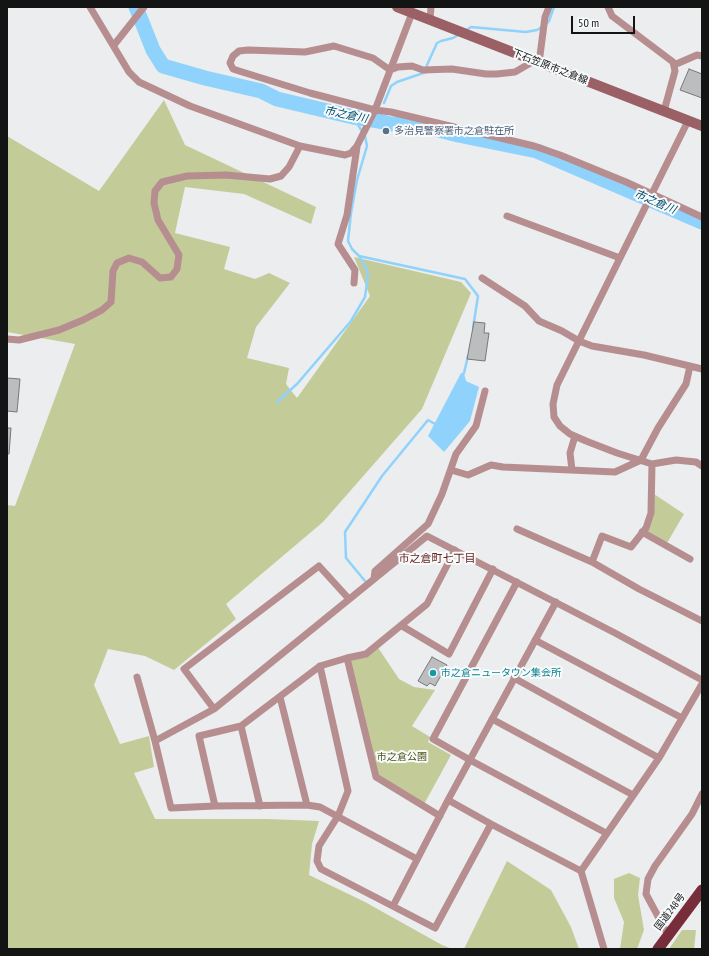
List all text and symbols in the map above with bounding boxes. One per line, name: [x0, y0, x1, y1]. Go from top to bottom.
scale bar: [573, 8, 637, 34]
text: 50 m: [578, 15, 599, 30]
street label: 下石笠原市之倉線: [511, 47, 589, 87]
water label: 市之倉川: [323, 104, 369, 126]
place label: 多治見警察署市之倉駐在所: [394, 125, 514, 137]
marker: 多治見警察署市之倉駐在所: [381, 126, 391, 136]
water label: 市之倉川: [632, 187, 678, 217]
district label: 市之倉町七丁目: [399, 552, 475, 566]
place label: 市之倉ニュータウン集会所: [441, 667, 561, 679]
marker: 市之倉ニュータウン集会所: [428, 668, 438, 678]
park label: 市之倉公園: [377, 751, 427, 763]
street label: 国道248号: [652, 891, 688, 933]

